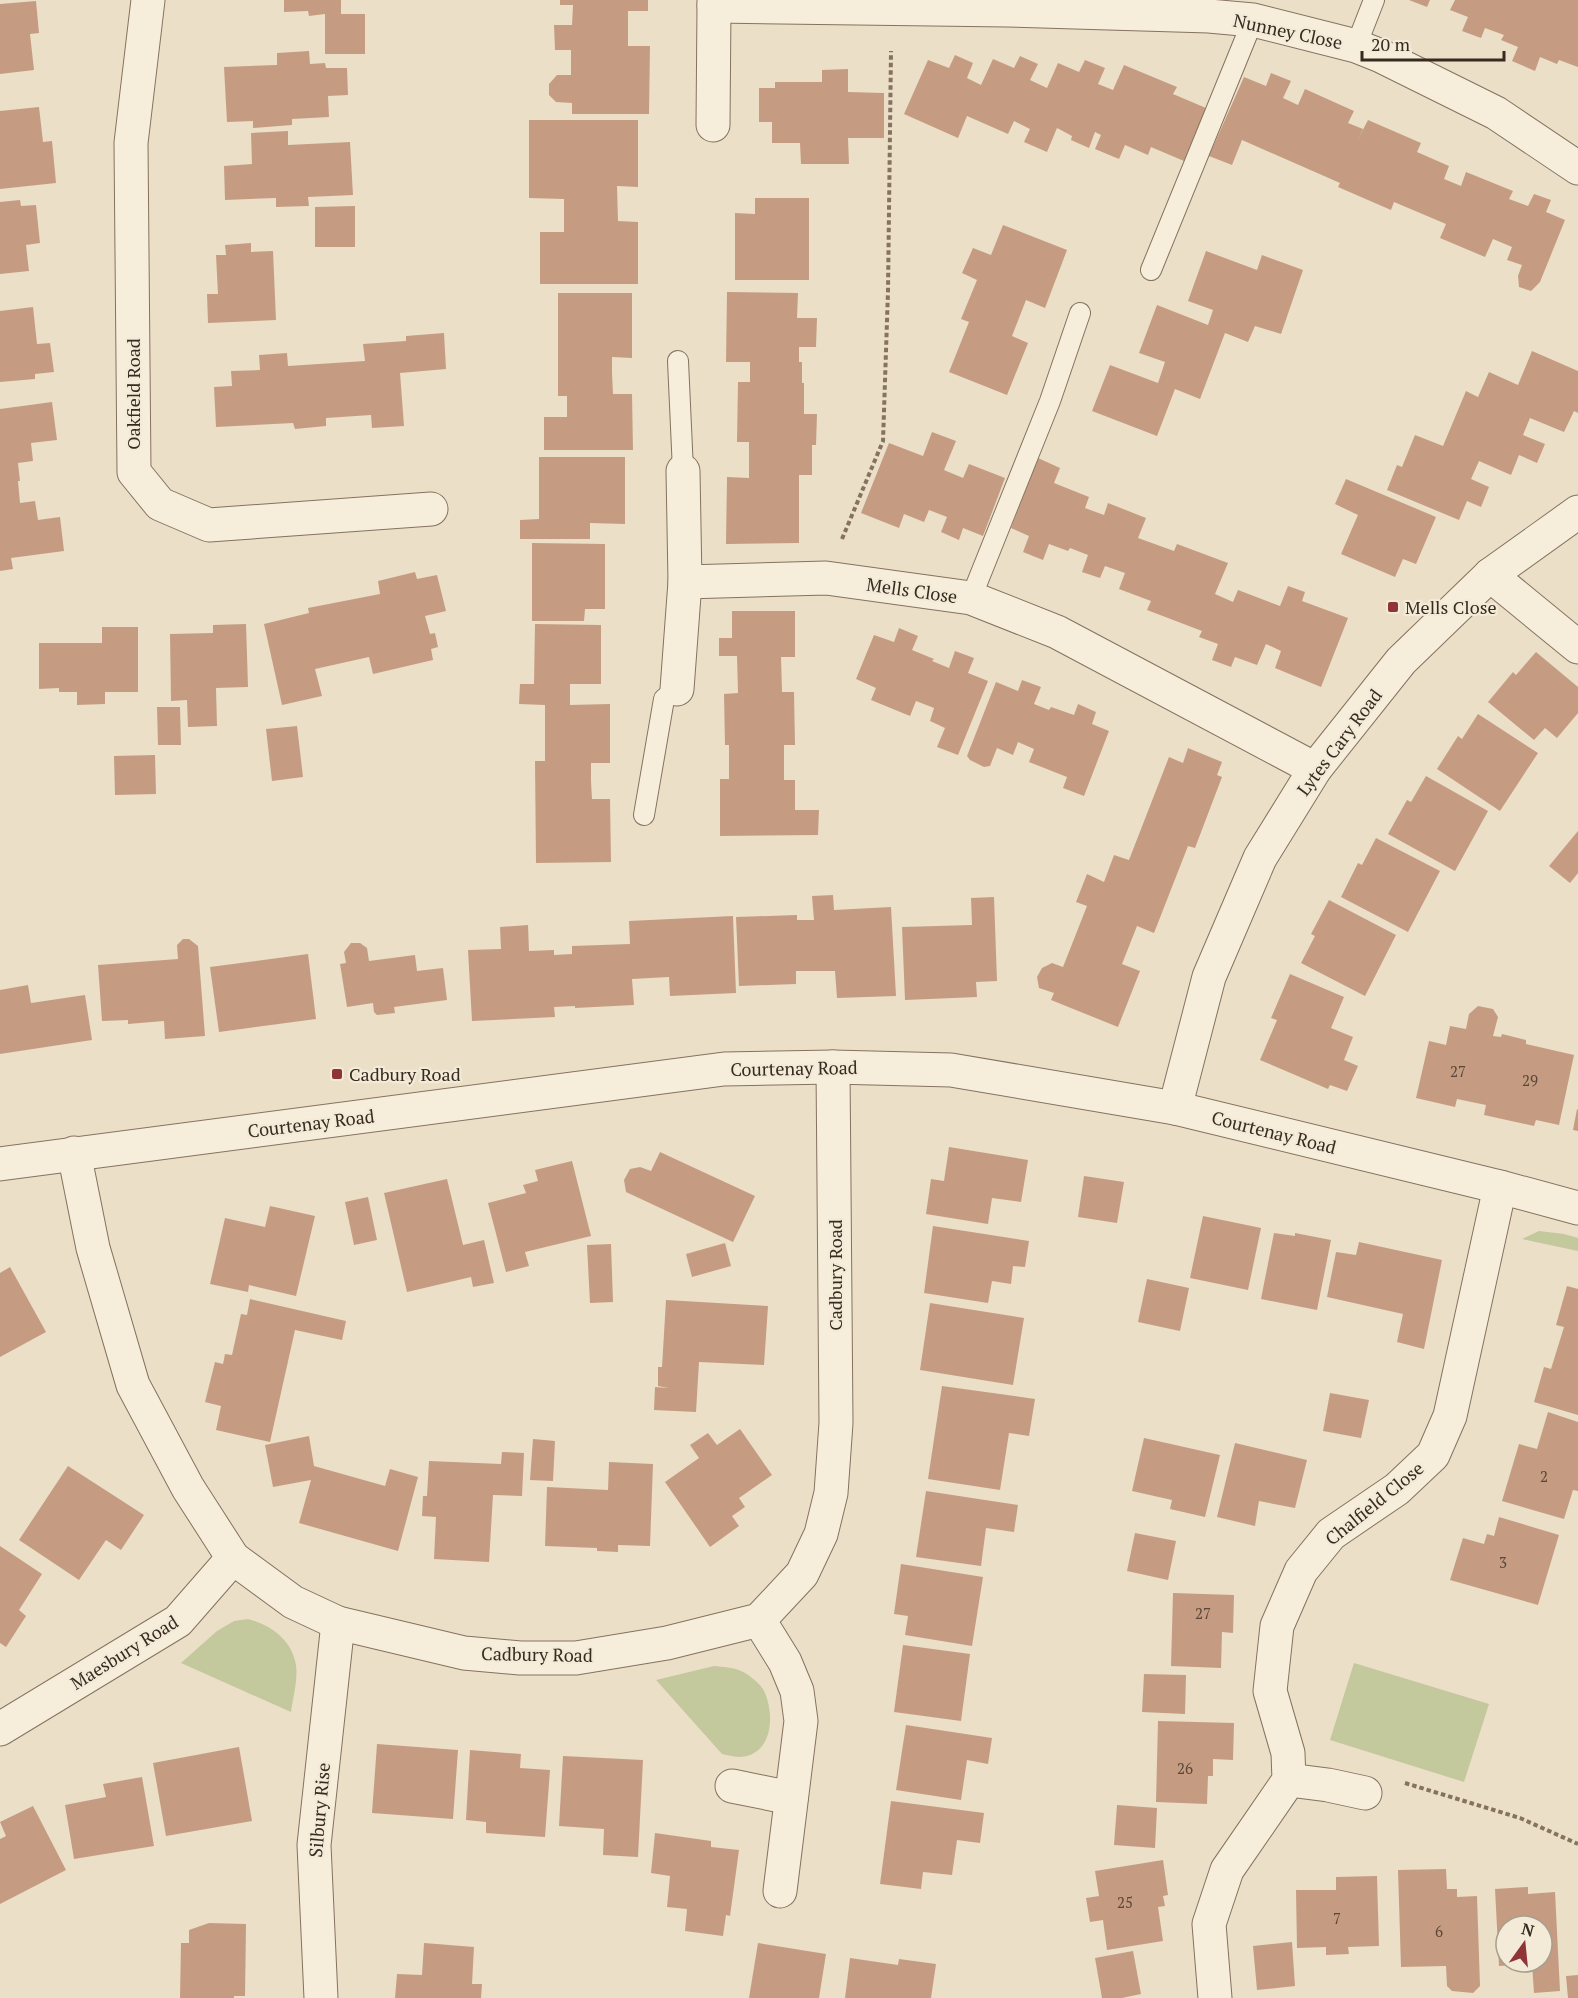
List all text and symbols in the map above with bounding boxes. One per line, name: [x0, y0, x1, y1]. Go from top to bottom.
street label: Nunney Close: [1231, 8, 1345, 54]
scale bar: [1362, 24, 1504, 62]
text: 20 m: [1371, 32, 1411, 56]
street label: Oakfield Road: [121, 338, 145, 450]
street label: Mells Close: [865, 572, 959, 608]
place label: Mells Close: [1405, 595, 1496, 619]
marker: Mells Close: [1386, 600, 1400, 614]
street label: Lytes Cary Road: [1291, 684, 1387, 800]
street label: Courtenay Road: [730, 1055, 858, 1081]
house number: 27: [1450, 1061, 1466, 1081]
place label: Cadbury Road: [349, 1062, 461, 1086]
marker: Cadbury Road: [330, 1067, 344, 1081]
house number: 29: [1522, 1070, 1538, 1090]
street label: Courtenay Road: [246, 1103, 376, 1143]
street label: Courtenay Road: [1209, 1105, 1339, 1159]
street label: Cadbury Road: [823, 1219, 847, 1331]
street label: Chalfield Close: [1320, 1456, 1428, 1550]
house number: 2: [1540, 1466, 1548, 1486]
house number: 3: [1499, 1552, 1507, 1572]
house number: 27: [1195, 1603, 1211, 1623]
street label: Maesbury Road: [66, 1609, 182, 1695]
street label: Cadbury Road: [481, 1641, 593, 1667]
house number: 26: [1177, 1758, 1193, 1778]
street label: Silbury Rise: [303, 1762, 335, 1858]
house number: 25: [1117, 1892, 1133, 1912]
house number: 7: [1333, 1908, 1341, 1928]
north arrow: [1494, 1914, 1554, 1974]
text: N: [1519, 1917, 1537, 1942]
house number: 6: [1435, 1921, 1443, 1941]

